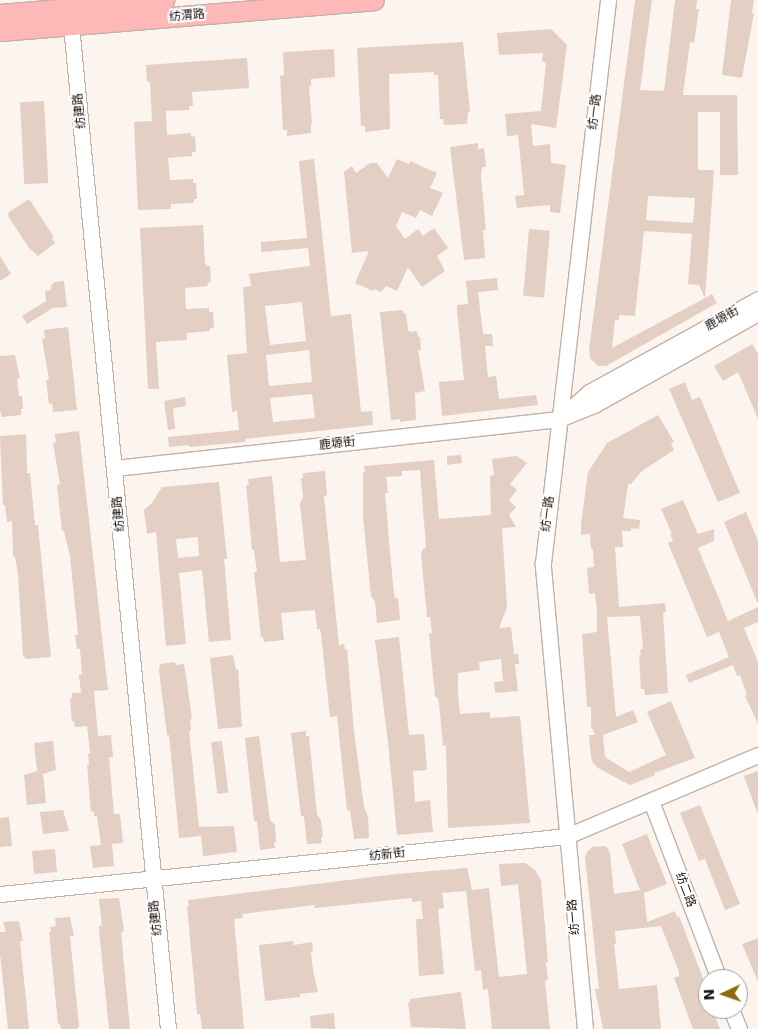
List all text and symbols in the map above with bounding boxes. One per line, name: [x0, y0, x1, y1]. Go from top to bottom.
street label: 纺渭路: [168, 7, 206, 25]
street label: 纺建路: [71, 92, 89, 130]
street label: 纺一路: [586, 93, 604, 131]
street label: 鹿塬街: [703, 304, 741, 334]
street label: 鹿塬街: [318, 435, 356, 453]
street label: 纺建路: [110, 495, 128, 533]
street label: 纺一路: [539, 495, 557, 533]
street label: 纺新街: [368, 846, 406, 864]
street label: 纺二路: [672, 871, 698, 909]
street label: 纺一路: [565, 898, 583, 936]
street label: 纺建路: [147, 899, 165, 937]
north arrow: [698, 969, 748, 1019]
text: N: [701, 988, 717, 1001]

